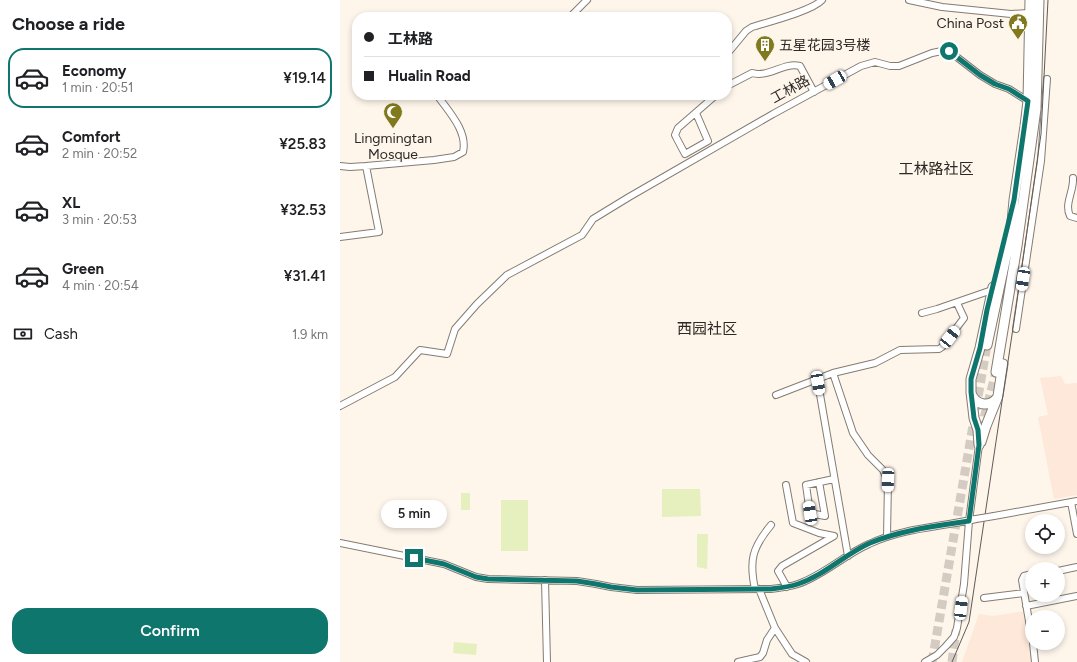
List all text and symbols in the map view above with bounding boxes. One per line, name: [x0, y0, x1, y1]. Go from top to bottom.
public building icon: China Post: [1007, 12, 1029, 40]
text: Choose a ride: [12, 13, 125, 35]
place label: China Post: [937, 15, 1004, 32]
text: 工林路: [388, 30, 433, 48]
building icon: 五星花园3号楼: [754, 34, 776, 62]
place label: 五星花园3号楼: [779, 37, 871, 54]
route start: [940, 42, 958, 60]
icon: car: [14, 60, 50, 96]
text: Economy: [62, 62, 127, 80]
text: Hualin Road: [388, 67, 471, 85]
text: ¥19.14: [283, 69, 326, 87]
car: [822, 69, 848, 91]
street label: 工林路: [768, 72, 813, 107]
text: 1 min · 20:51: [62, 80, 133, 95]
mosque icon: Lingmingtan Mosque: [382, 101, 404, 129]
icon: car: [14, 126, 50, 162]
text: Comfort: [62, 128, 121, 146]
place label: Lingmingtan Mosque: [354, 130, 432, 163]
text: ¥25.83: [279, 135, 326, 153]
text: 2 min · 20:52: [62, 146, 137, 161]
district label: 工林路社区: [898, 160, 974, 178]
icon: car: [14, 192, 50, 228]
text: XL: [62, 194, 80, 212]
text: ¥32.53: [280, 201, 326, 219]
text: 3 min · 20:53: [62, 212, 137, 227]
icon: car: [14, 258, 50, 294]
text: Green: [62, 260, 104, 278]
car: [1015, 266, 1031, 292]
text: ¥31.41: [284, 267, 326, 285]
text: 4 min · 20:54: [62, 278, 139, 293]
district label: 西园社区: [677, 320, 737, 338]
icon: cash: [12, 323, 34, 345]
car: [938, 324, 962, 350]
text: Cash: [44, 325, 78, 343]
text: 1.9 km: [292, 327, 328, 342]
car: [810, 370, 826, 396]
car: [882, 468, 894, 492]
callout: 5 min: [381, 500, 447, 528]
car: [802, 500, 818, 526]
text: 5 min: [398, 506, 430, 521]
map controls: [1025, 514, 1065, 650]
button: locate: [1025, 514, 1065, 554]
route end: [405, 549, 423, 567]
button: +: [1025, 562, 1065, 602]
car: [954, 595, 968, 621]
button: Confirm: [12, 608, 328, 654]
button: −: [1025, 610, 1065, 650]

